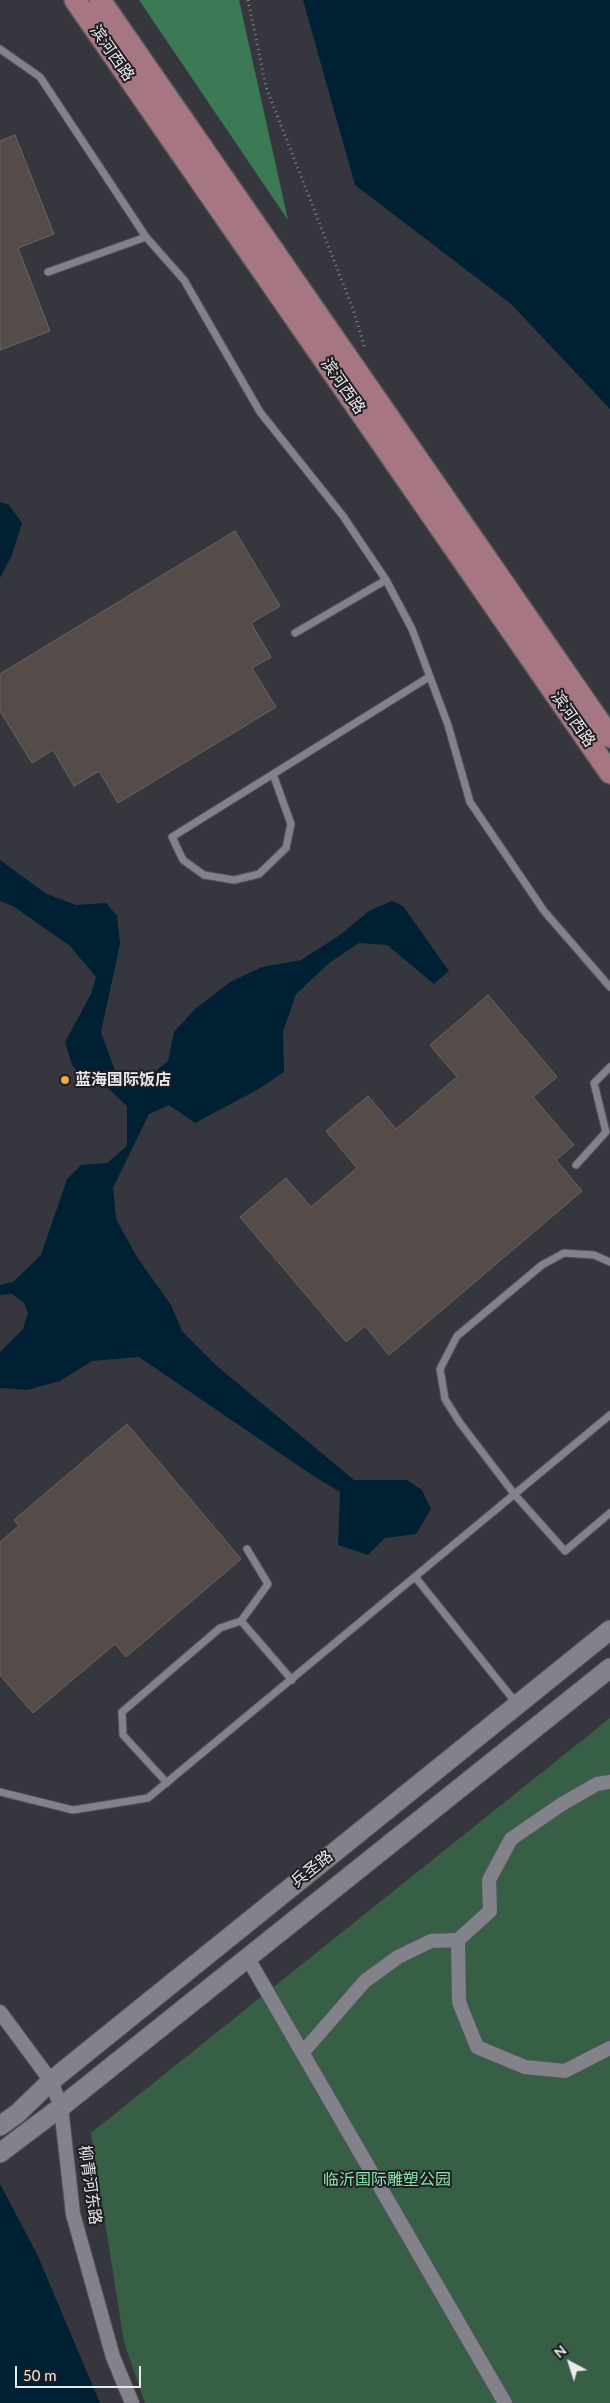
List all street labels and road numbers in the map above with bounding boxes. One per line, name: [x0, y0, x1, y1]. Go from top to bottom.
street label: 滨河西路: [86, 21, 138, 85]
street label: 滨河西路: [317, 354, 369, 418]
street label: 滨河西路: [547, 687, 599, 751]
street label: 兵圣路: [287, 1846, 337, 1892]
street label: 柳青河东路: [75, 2144, 105, 2226]

